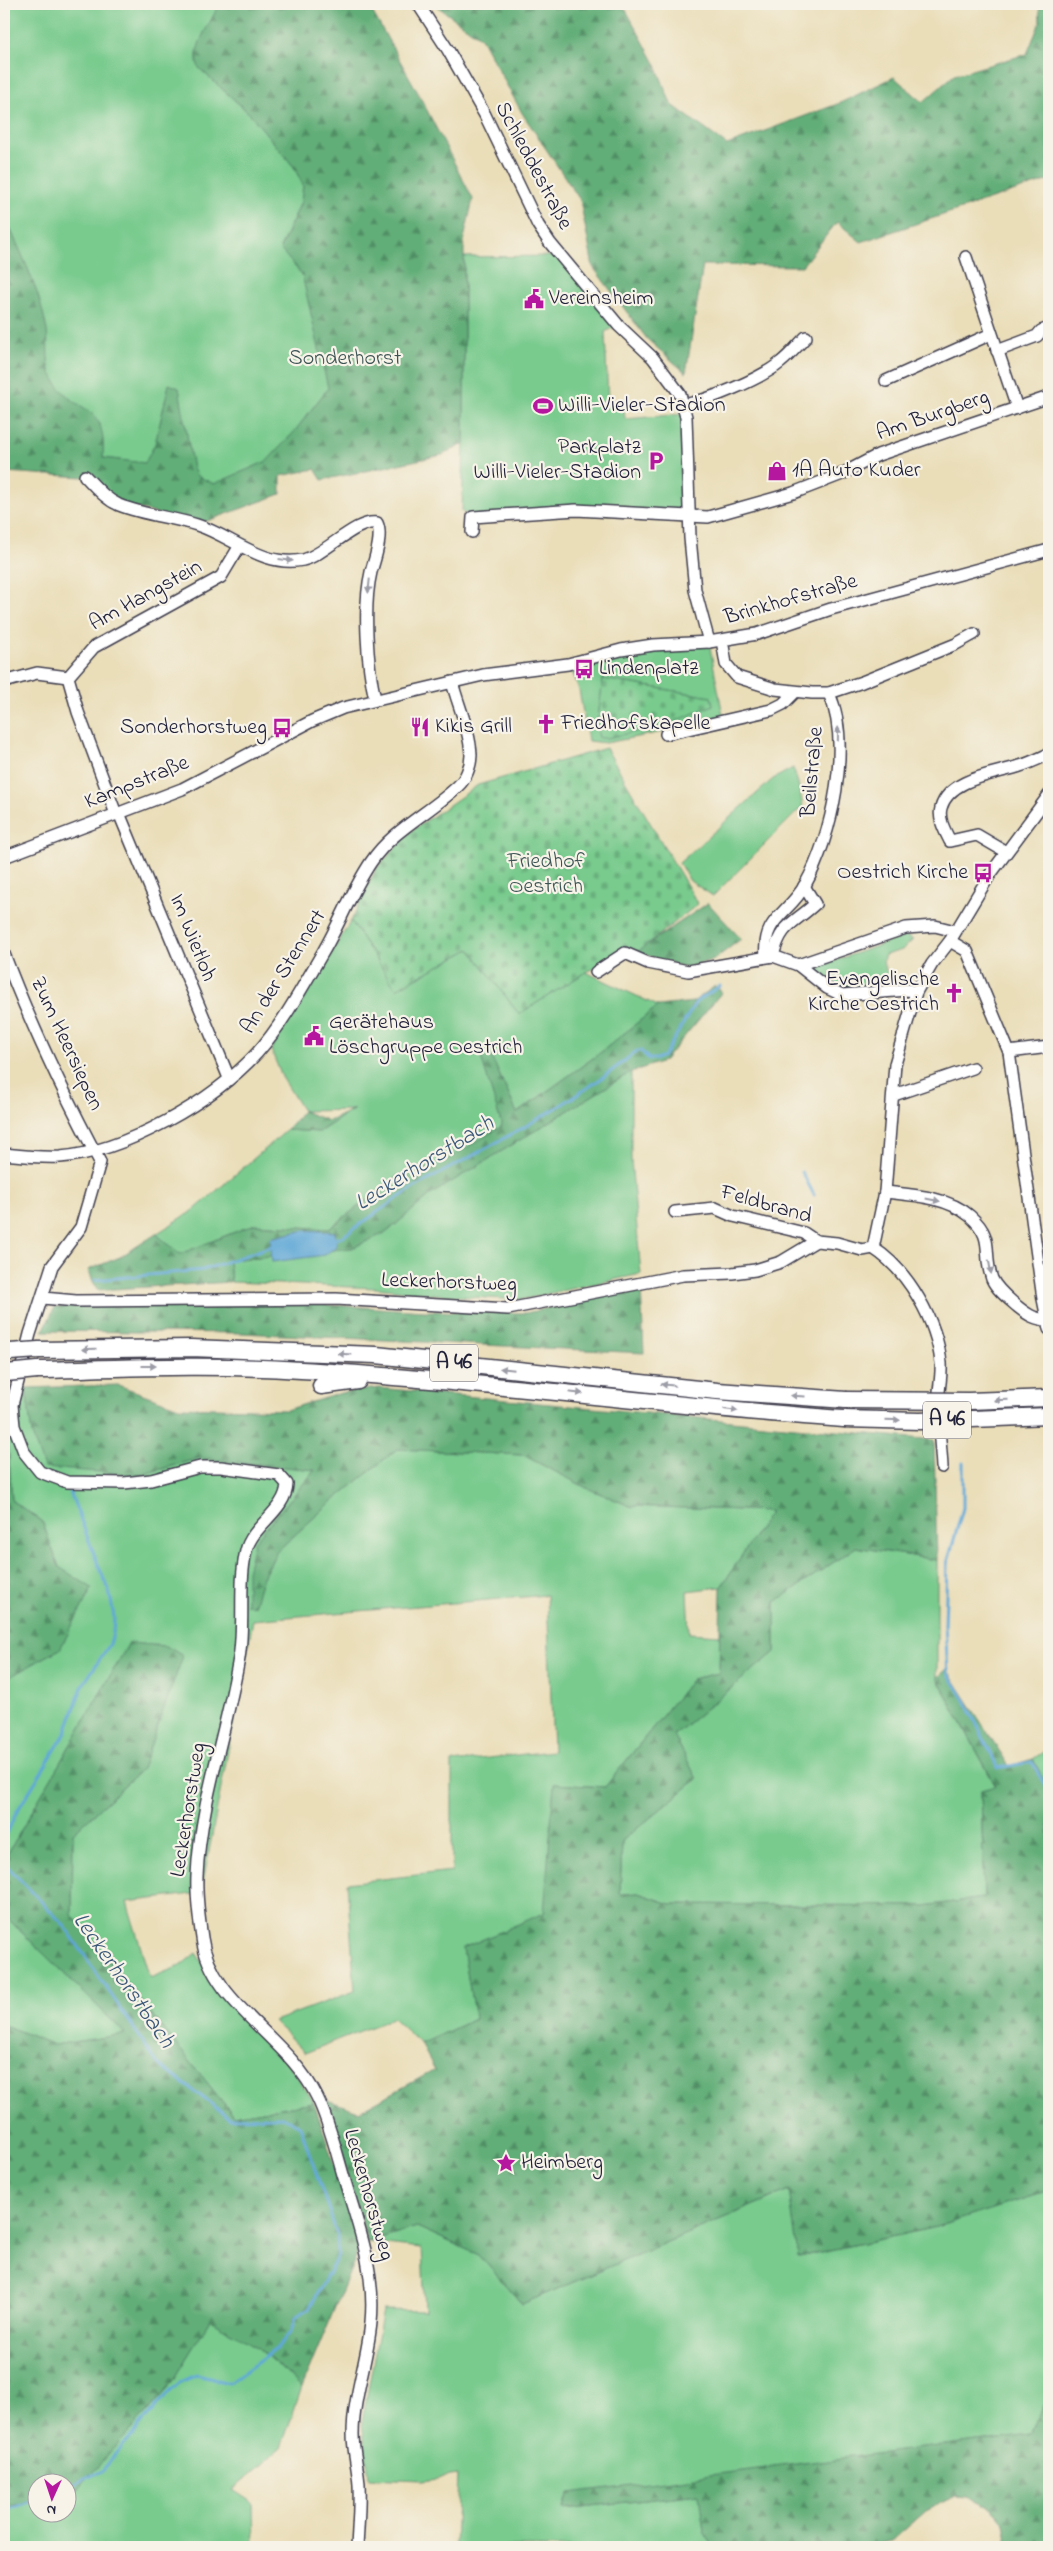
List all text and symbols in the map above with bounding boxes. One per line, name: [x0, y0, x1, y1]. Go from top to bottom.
street label: Schleddestraße: [486, 96, 580, 236]
place label: Vereinsheim: [548, 283, 653, 315]
public building icon: Vereinsheim: [523, 288, 545, 310]
park label: Sonderhorst: [289, 343, 402, 375]
street label: Am Burgberg: [872, 382, 994, 451]
place label: Willi-Vieler-Stadion: [558, 390, 726, 422]
sports icon: Willi-Vieler-Stadion: [532, 395, 554, 417]
place label: Parkplatz Willi-Vieler-Stadion: [473, 432, 642, 489]
parking icon: Parkplatz Willi-Vieler-Stadion: [645, 450, 667, 472]
place label: 1A Auto Kuder: [792, 455, 921, 487]
shop icon: 1A Auto Kuder: [766, 460, 788, 482]
street label: Am Hangstein: [84, 552, 209, 641]
one-way arrow: [279, 556, 295, 564]
street label: Brinkhofstraße: [720, 566, 861, 635]
one-way arrow: [365, 579, 373, 595]
place label: Lindenplatz: [599, 653, 699, 685]
bus stop icon: Lindenplatz: [573, 658, 595, 680]
place label: Friedhofskapelle: [560, 708, 711, 740]
place label: Kikis Grill: [435, 711, 512, 743]
place label: Sonderhorstweg: [120, 712, 267, 745]
church icon: Friedhofskapelle: [535, 713, 557, 735]
restaurant icon: Kikis Grill: [409, 716, 431, 738]
bus stop icon: Sonderhorstweg: [271, 717, 293, 739]
street label: Beilstraße: [793, 725, 833, 820]
one-way arrow: [834, 726, 842, 742]
street label: Kampstraße: [80, 747, 194, 818]
park label: Friedhof Oestrich: [506, 846, 586, 903]
place label: Oestrich Kirche: [837, 857, 968, 889]
bus stop icon: Oestrich Kirche: [972, 862, 994, 884]
street label: Im Wietloh: [160, 889, 224, 987]
street label: An der Stennert: [233, 903, 335, 1041]
place label: Evangelische Kirche Oestrich: [808, 964, 939, 1021]
street label: Zum Heersiepen: [21, 972, 111, 1116]
church icon: Evangelische Kirche Oestrich: [943, 982, 965, 1004]
place label: Gerätehaus Löschgruppe Oestrich: [329, 1007, 522, 1065]
public building icon: Gerätehaus Löschgruppe Oestrich: [303, 1025, 325, 1047]
water label: Leckerhorstbach: [349, 1107, 502, 1221]
street label: Feldbrand: [716, 1176, 815, 1233]
one-way arrow: [926, 1196, 942, 1204]
one-way arrow: [986, 1260, 994, 1275]
street label: Leckerhorstweg: [381, 1265, 517, 1302]
one-way arrow: [81, 1345, 97, 1353]
road number: A 46: [430, 1345, 478, 1382]
one-way arrow: [337, 1350, 353, 1358]
one-way arrow: [142, 1362, 158, 1370]
one-way arrow: [498, 1365, 514, 1373]
one-way arrow: [660, 1381, 676, 1389]
one-way arrow: [568, 1389, 584, 1397]
one-way arrow: [789, 1392, 805, 1400]
one-way arrow: [992, 1397, 1008, 1405]
road number: A 46: [923, 1402, 971, 1438]
one-way arrow: [723, 1406, 739, 1414]
one-way arrow: [885, 1417, 901, 1425]
street label: Leckerhorstweg: [163, 1740, 216, 1880]
water label: Leckerhorstbach: [63, 1906, 183, 2056]
street label: Leckerhorstweg: [333, 2125, 402, 2265]
place label: Heimberg: [521, 2147, 603, 2180]
place icon: Heimberg: [495, 2152, 517, 2174]
north arrow: [28, 2474, 78, 2524]
text: N: [46, 2499, 57, 2520]

